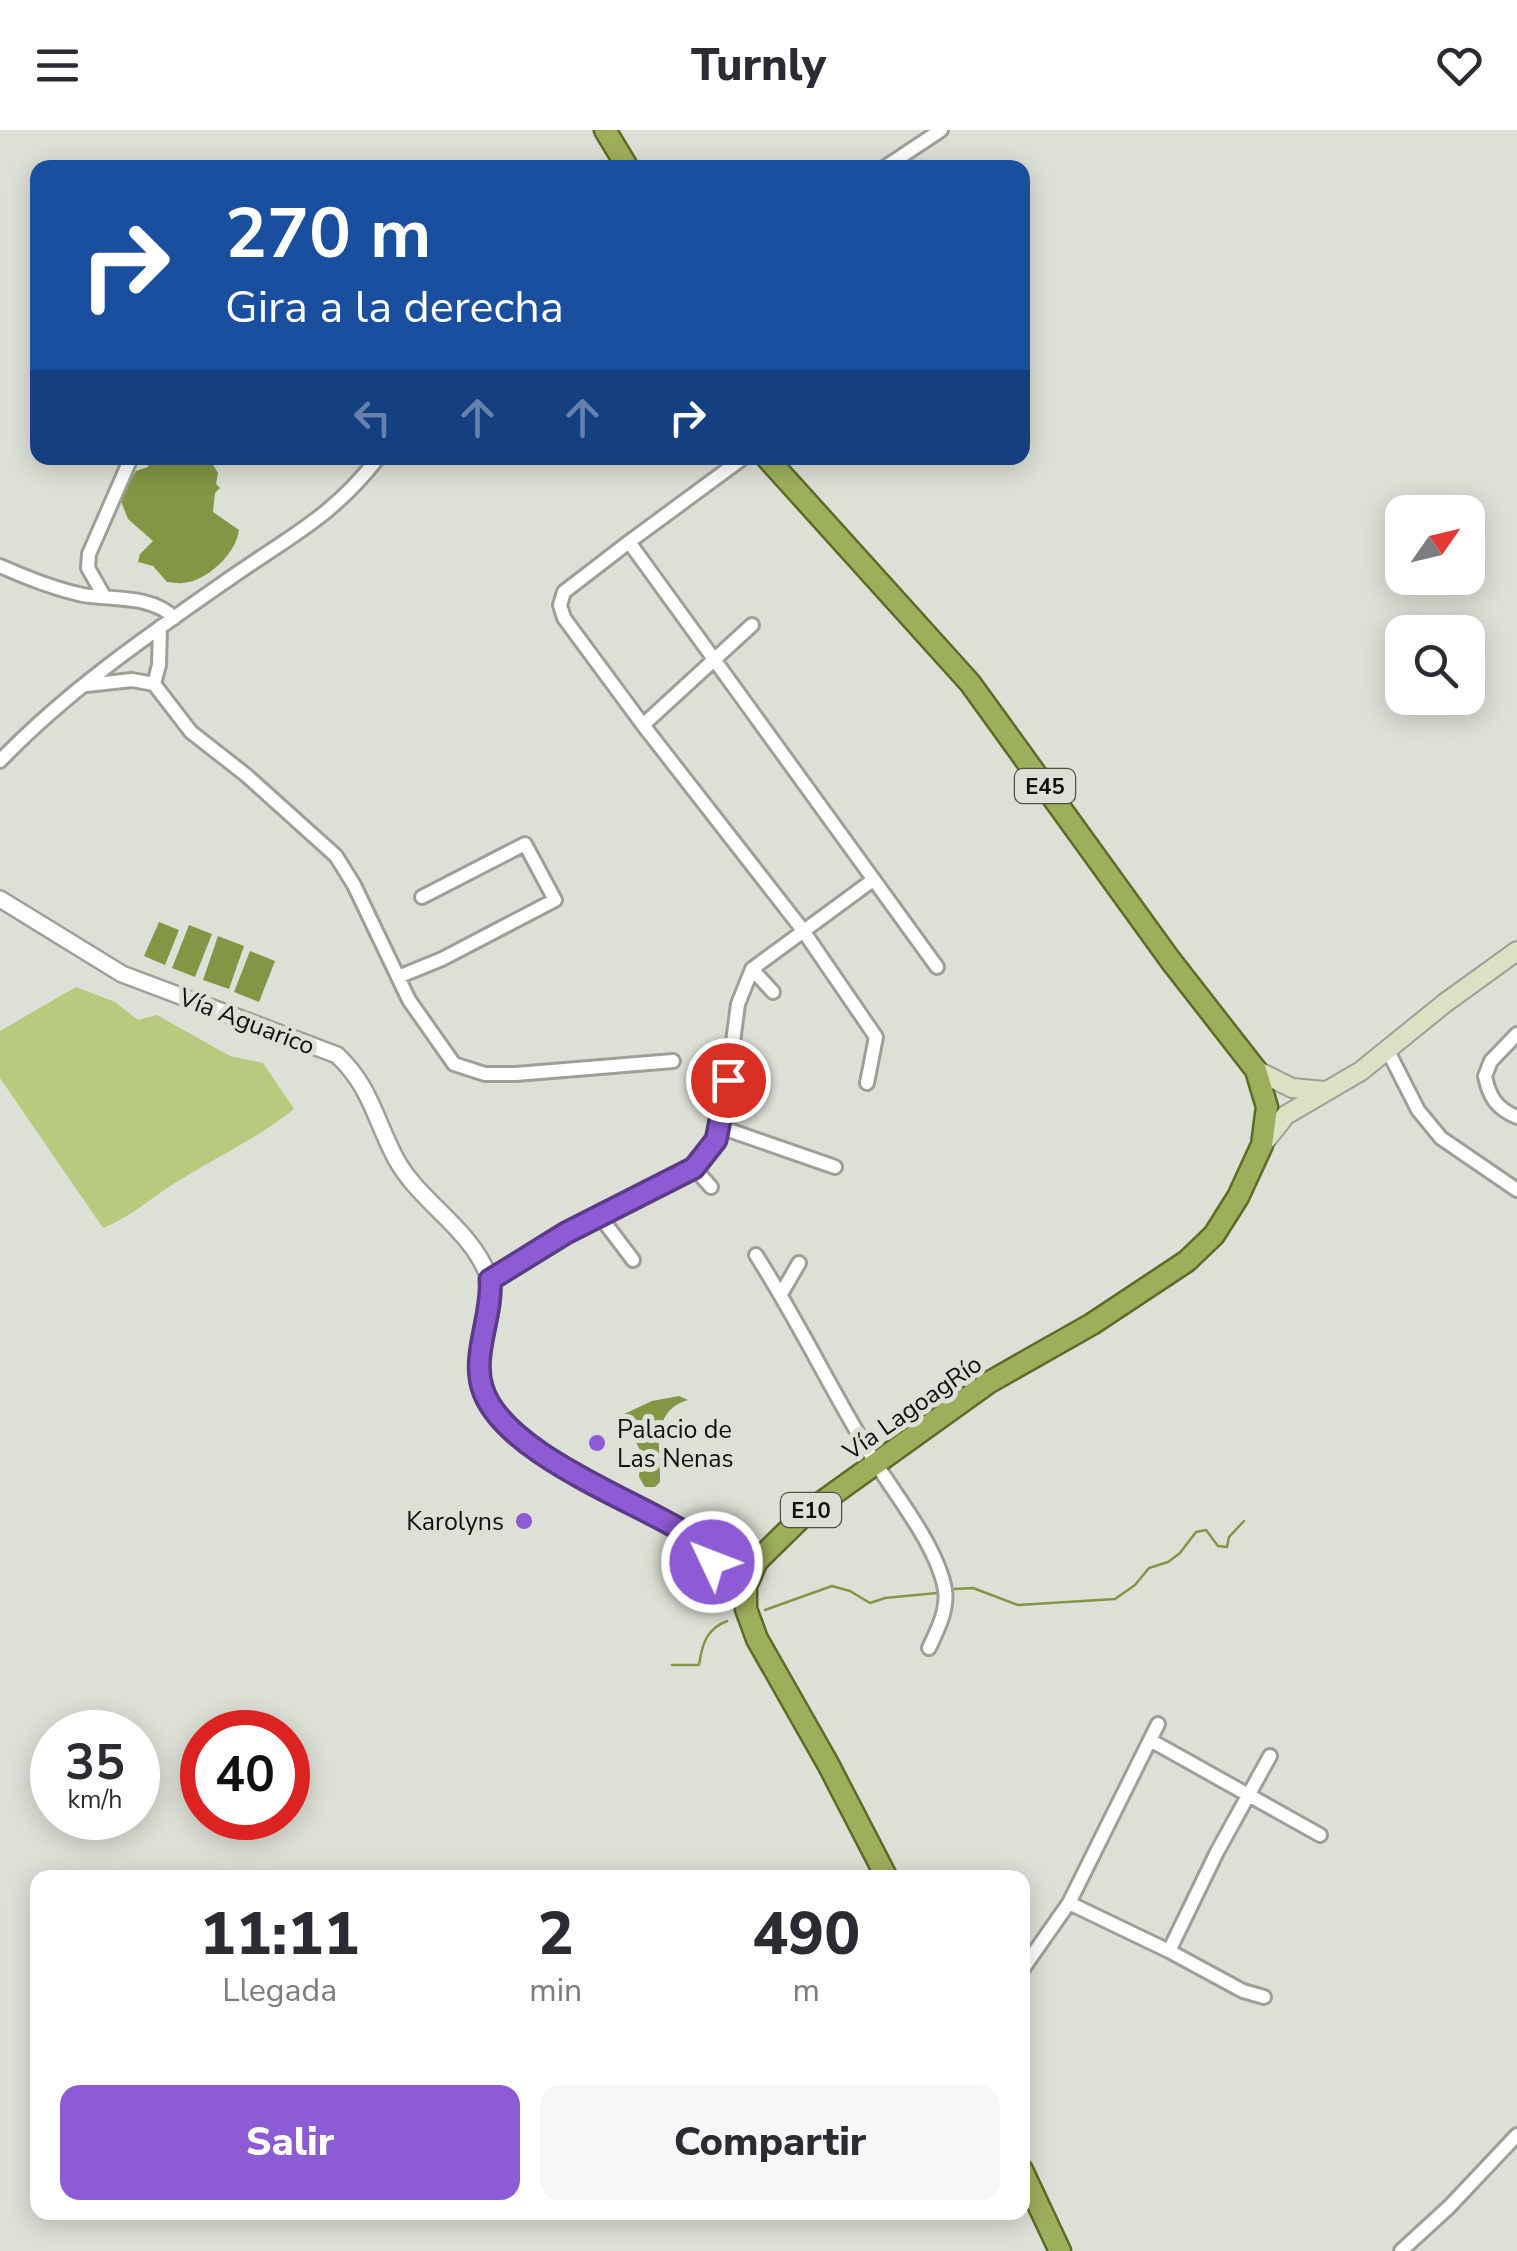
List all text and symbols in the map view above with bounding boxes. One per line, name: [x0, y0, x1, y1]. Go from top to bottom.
text: Turnly: [691, 35, 826, 96]
icon: menu: [30, 38, 85, 93]
icon: heart: [1432, 38, 1487, 93]
text: 270 m: [225, 186, 431, 282]
icon: right: [60, 200, 190, 330]
text: Gira a la derecha: [225, 277, 564, 338]
icon: left: [345, 390, 400, 445]
icon: ahead: [450, 390, 505, 445]
icon: ahead: [555, 390, 610, 445]
icon: right: [660, 390, 715, 445]
north arrow: [1385, 495, 1485, 595]
map controls: [1385, 495, 1485, 715]
button: search: [1385, 615, 1485, 715]
road number: E45: [1015, 769, 1075, 803]
street label: Vía Aguarico: [173, 980, 319, 1063]
pin: [686, 1038, 771, 1123]
icon: arrive: [701, 1053, 756, 1108]
street label: Vía LagoagRío: [835, 1347, 989, 1469]
place label: Palacio de Las Nenas: [617, 1413, 734, 1476]
marker: Palacio de Las Nenas: [586, 1432, 608, 1454]
road number: E10: [781, 1493, 841, 1527]
place label: Karolyns: [406, 1505, 504, 1539]
marker: Karolyns: [513, 1510, 535, 1532]
position arrow: [660, 1510, 764, 1614]
speed limit sign: 40: [180, 1710, 310, 1840]
text: 35: [65, 1728, 125, 1797]
text: km/h: [67, 1783, 123, 1817]
text: 11:11: [200, 1893, 359, 1975]
text: 2: [538, 1893, 574, 1975]
text: 490: [752, 1893, 860, 1975]
text: Llegada: [222, 1969, 337, 2012]
text: min: [529, 1969, 582, 2012]
text: m: [792, 1969, 820, 2012]
button: Salir: [60, 2085, 520, 2200]
button: Compartir: [540, 2085, 1000, 2200]

